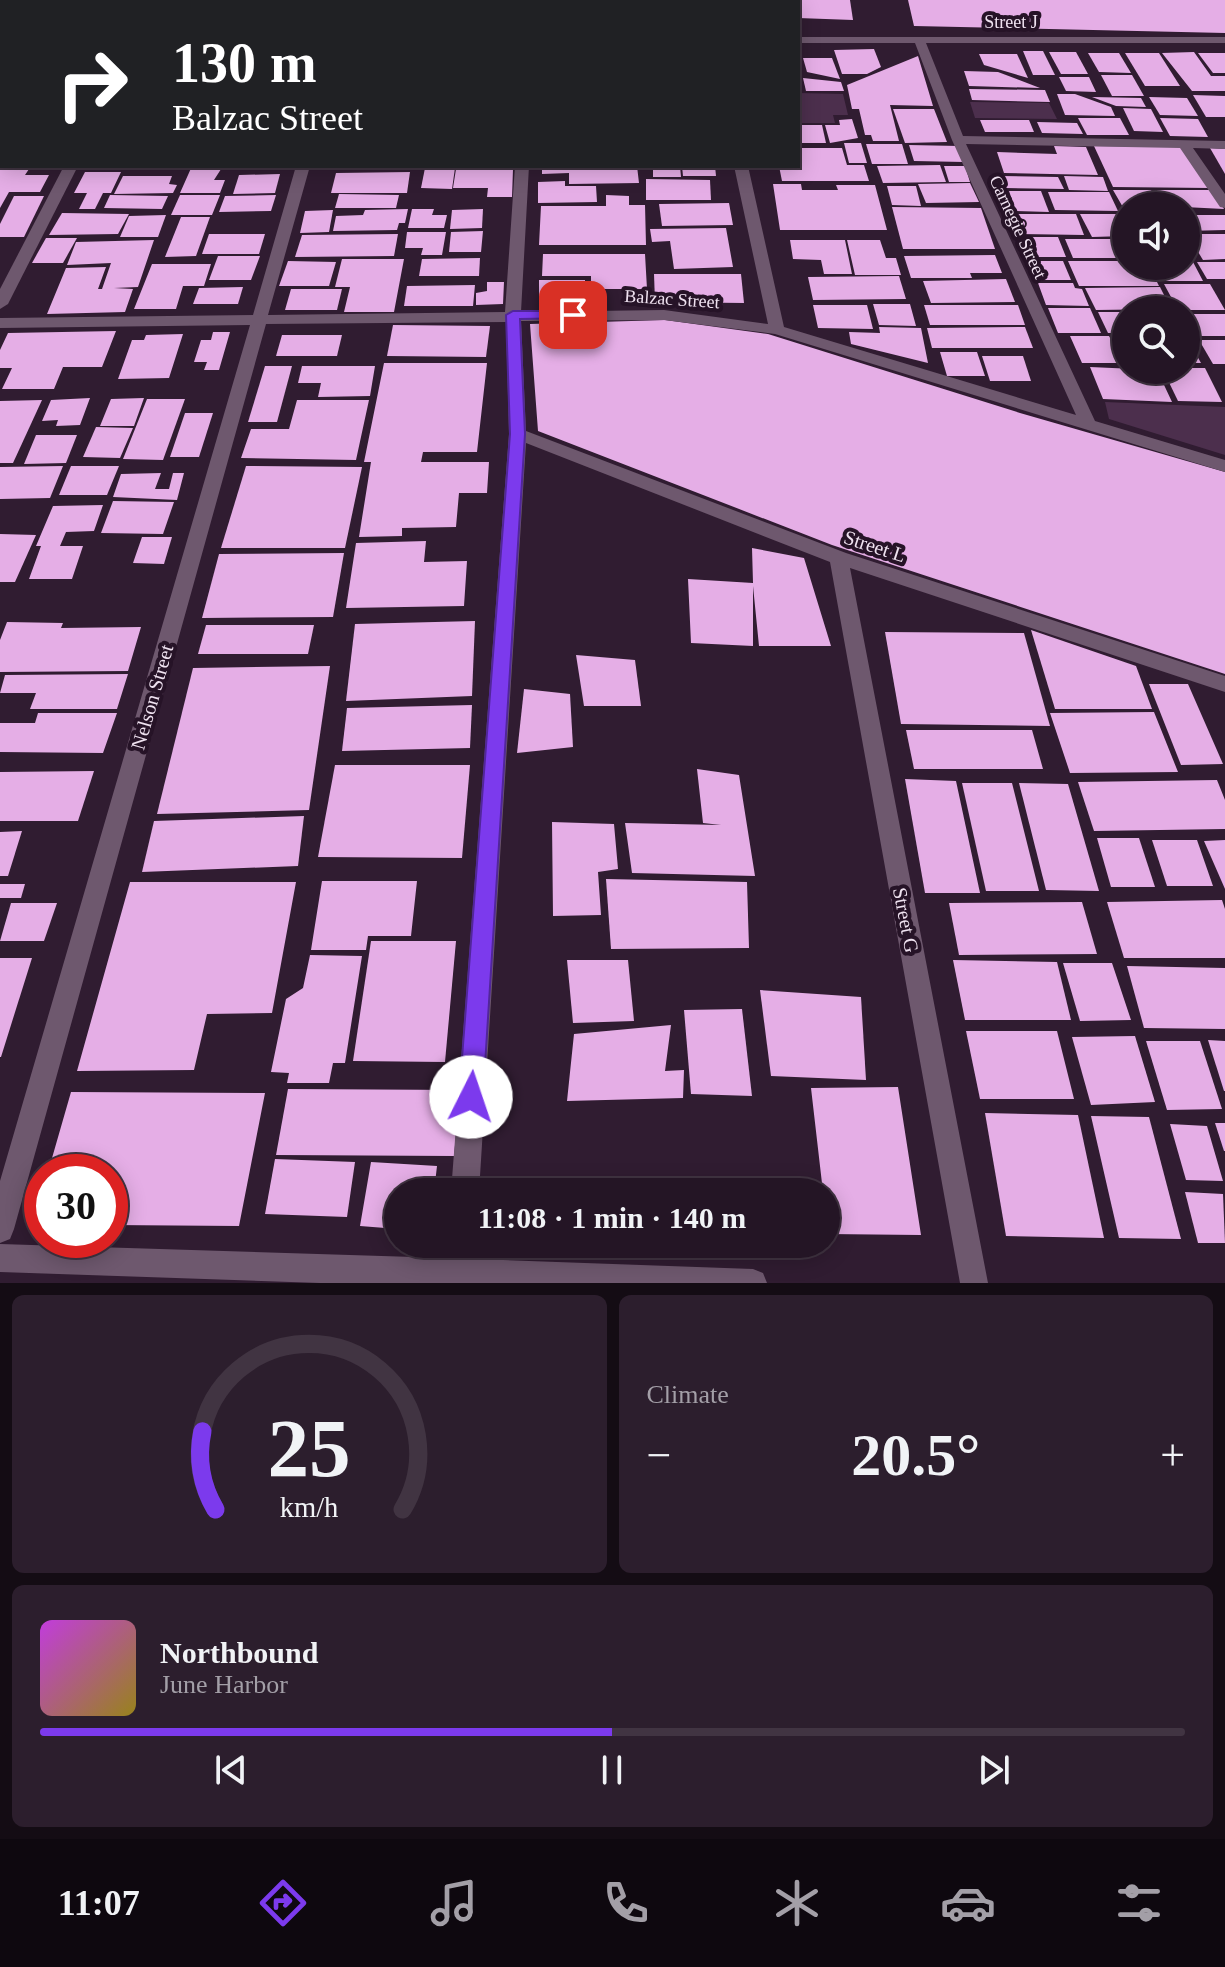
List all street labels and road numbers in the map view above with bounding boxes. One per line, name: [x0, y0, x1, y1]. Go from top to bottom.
street label: Street J: [984, 12, 1038, 32]
street label: Carnegie Street: [985, 172, 1051, 282]
street label: Balzac Street: [624, 286, 720, 312]
street label: Street L: [841, 526, 909, 566]
street label: Nelson Street: [126, 641, 178, 752]
street label: Street G: [889, 885, 923, 955]

